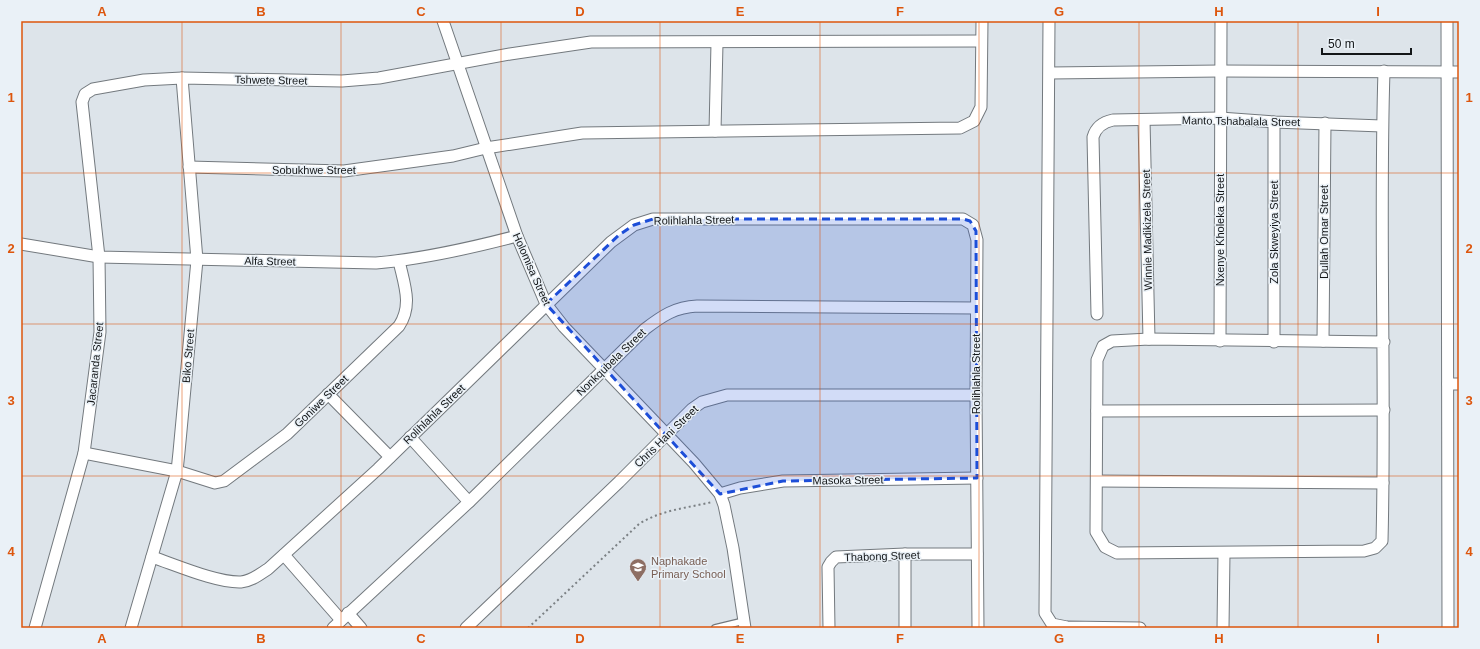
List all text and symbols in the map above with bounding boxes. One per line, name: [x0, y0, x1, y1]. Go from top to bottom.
text: A: [97, 4, 107, 19]
text: B: [256, 4, 266, 19]
text: C: [416, 4, 426, 19]
text: D: [575, 4, 585, 19]
text: E: [736, 4, 745, 19]
text: F: [896, 4, 904, 19]
text: G: [1054, 4, 1064, 19]
text: H: [1214, 4, 1224, 19]
text: I: [1376, 4, 1380, 19]
scale bar: [1322, 30, 1411, 56]
text: 50 m: [1328, 37, 1355, 51]
street label: Tshwete Street: [235, 73, 307, 87]
text: 1: [7, 90, 15, 105]
text: 1: [1465, 90, 1473, 105]
street label: Manto Tshabalala Street: [1182, 114, 1300, 128]
street label: Sobukhwe Street: [272, 164, 356, 176]
street label: Winnie Madikizela Street: [1140, 169, 1154, 291]
street label: Nxenye Kholeka Street: [1214, 174, 1226, 286]
street label: Zola Skweyiya Street: [1268, 180, 1280, 284]
street label: Dullah Omar Street: [1318, 185, 1330, 279]
street label: Rolihlahla Street: [654, 213, 734, 227]
street label: Holomisa Street: [511, 231, 553, 307]
text: 2: [7, 241, 15, 256]
text: 2: [1465, 241, 1473, 256]
street label: Alfa Street: [244, 255, 296, 267]
street label: Jacaranda Street: [85, 322, 105, 406]
street label: Nonkqubela Street: [574, 326, 648, 398]
street label: Biko Street: [180, 329, 196, 383]
street label: Rolihlahla Street: [970, 334, 982, 414]
street label: Goniwe Street: [292, 372, 350, 430]
street label: Rolihlahla Street: [401, 382, 467, 446]
text: 3: [7, 393, 15, 408]
text: 3: [1465, 393, 1473, 408]
street label: Chris Hani Street: [632, 403, 700, 469]
street label: Masoka Street: [812, 473, 884, 487]
text: 4: [7, 544, 15, 559]
text: 4: [1465, 544, 1473, 559]
street label: Thabong Street: [844, 549, 920, 563]
place label: Naphakade Primary School: [651, 555, 726, 580]
school or university icon: Naphakade Primary School: [628, 557, 648, 582]
text: A: [97, 631, 107, 646]
text: B: [256, 631, 266, 646]
text: C: [416, 631, 426, 646]
text: D: [575, 631, 585, 646]
text: E: [736, 631, 745, 646]
text: F: [896, 631, 904, 646]
text: G: [1054, 631, 1064, 646]
text: H: [1214, 631, 1224, 646]
text: I: [1376, 631, 1380, 646]

